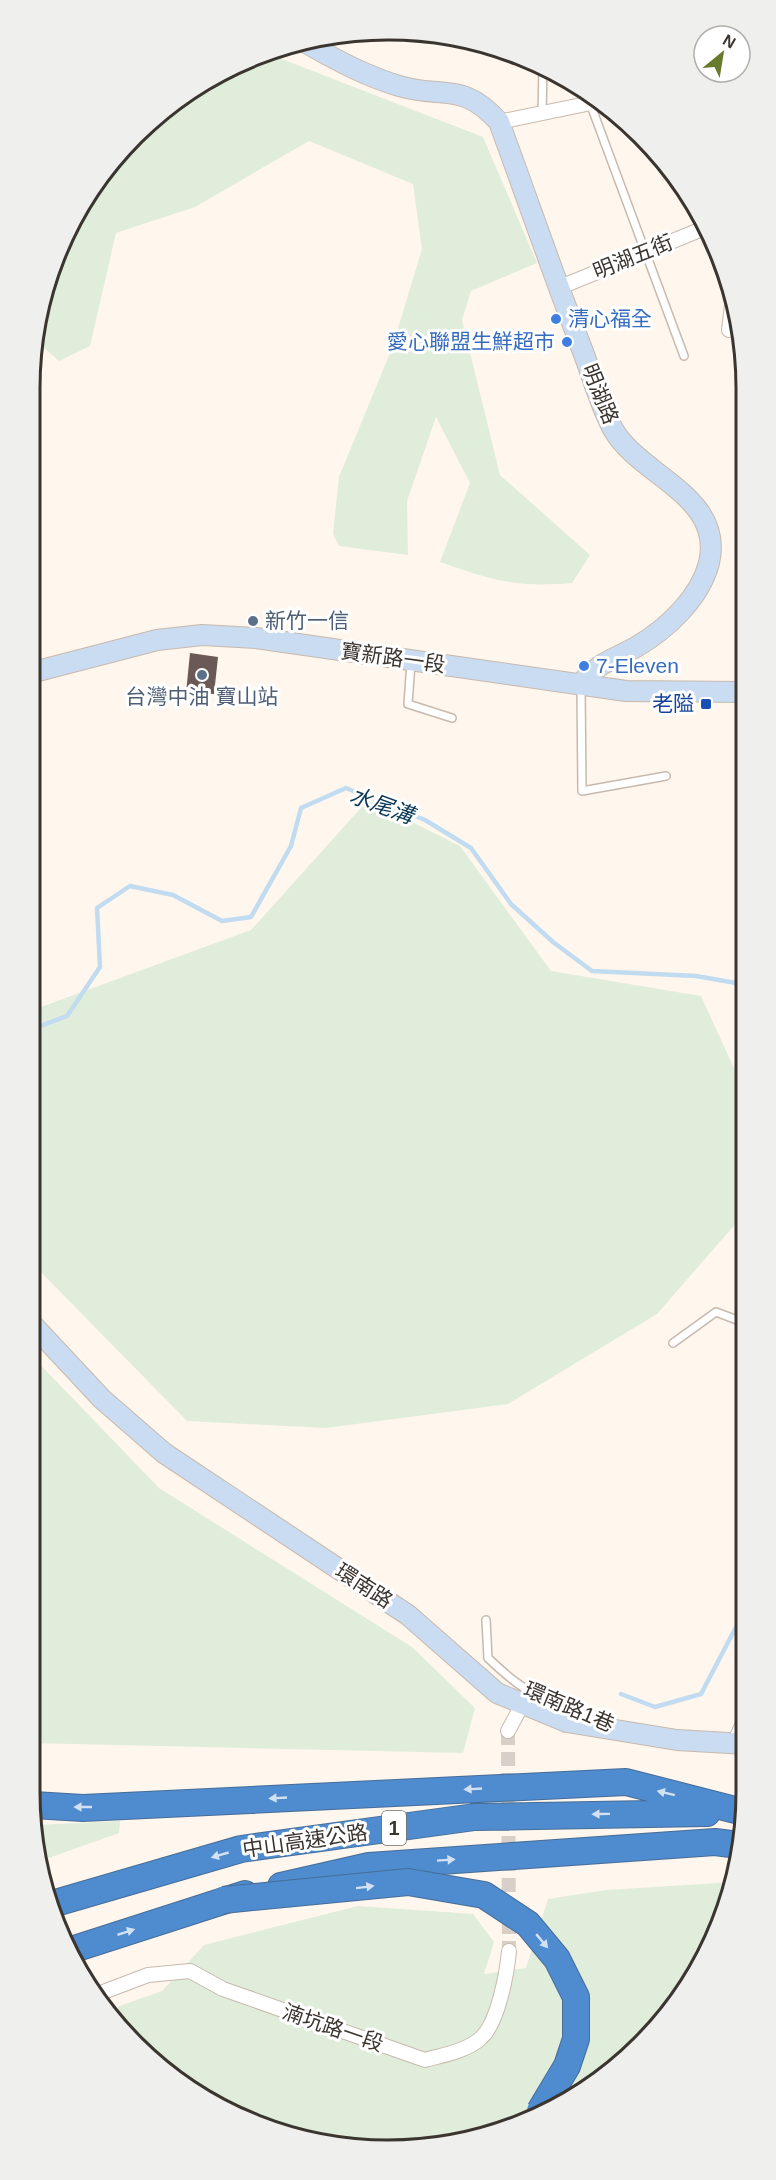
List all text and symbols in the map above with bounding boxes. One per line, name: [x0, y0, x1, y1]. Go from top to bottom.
north arrow: [692, 24, 752, 84]
text: N: [720, 31, 739, 52]
street label: 明湖五街: [590, 230, 676, 283]
place label: 清心福全: [568, 307, 652, 330]
marker: 清心福全: [549, 312, 563, 326]
place label: 愛心聯盟生鮮超市: [387, 330, 555, 353]
marker: 愛心聯盟生鮮超市: [560, 335, 574, 349]
street label: 明湖路: [578, 360, 623, 427]
place label: 新竹一信: [265, 609, 349, 632]
marker: 新竹一信: [246, 614, 260, 628]
street label: 寶新路一段: [339, 639, 447, 676]
place label: 7-Eleven: [596, 654, 679, 677]
marker: 7-Eleven: [577, 659, 591, 673]
marker: 台灣中油 寶山站: [195, 668, 209, 682]
place label: 台灣中油 寶山站: [126, 685, 278, 708]
place label: 老隘: [652, 692, 694, 715]
marker: 老隘: [699, 697, 713, 711]
water label: 水尾溝: [347, 782, 420, 830]
street label: 環南路: [332, 1559, 397, 1612]
street label: 環南路1巷: [521, 1677, 618, 1736]
one-way arrow: [463, 1785, 482, 1794]
one-way arrow: [657, 1787, 675, 1797]
one-way arrow: [268, 1793, 287, 1802]
one-way arrow: [74, 1802, 93, 1812]
one-way arrow: [591, 1809, 610, 1819]
road number: 1: [382, 1811, 406, 1845]
street label: 中山高速公路: [241, 1820, 369, 1861]
one-way arrow: [211, 1851, 229, 1860]
one-way arrow: [436, 1856, 455, 1865]
one-way arrow: [356, 1882, 375, 1891]
one-way arrow: [117, 1927, 135, 1936]
one-way arrow: [535, 1933, 548, 1948]
street label: 湳坑路一段: [280, 2000, 387, 2055]

